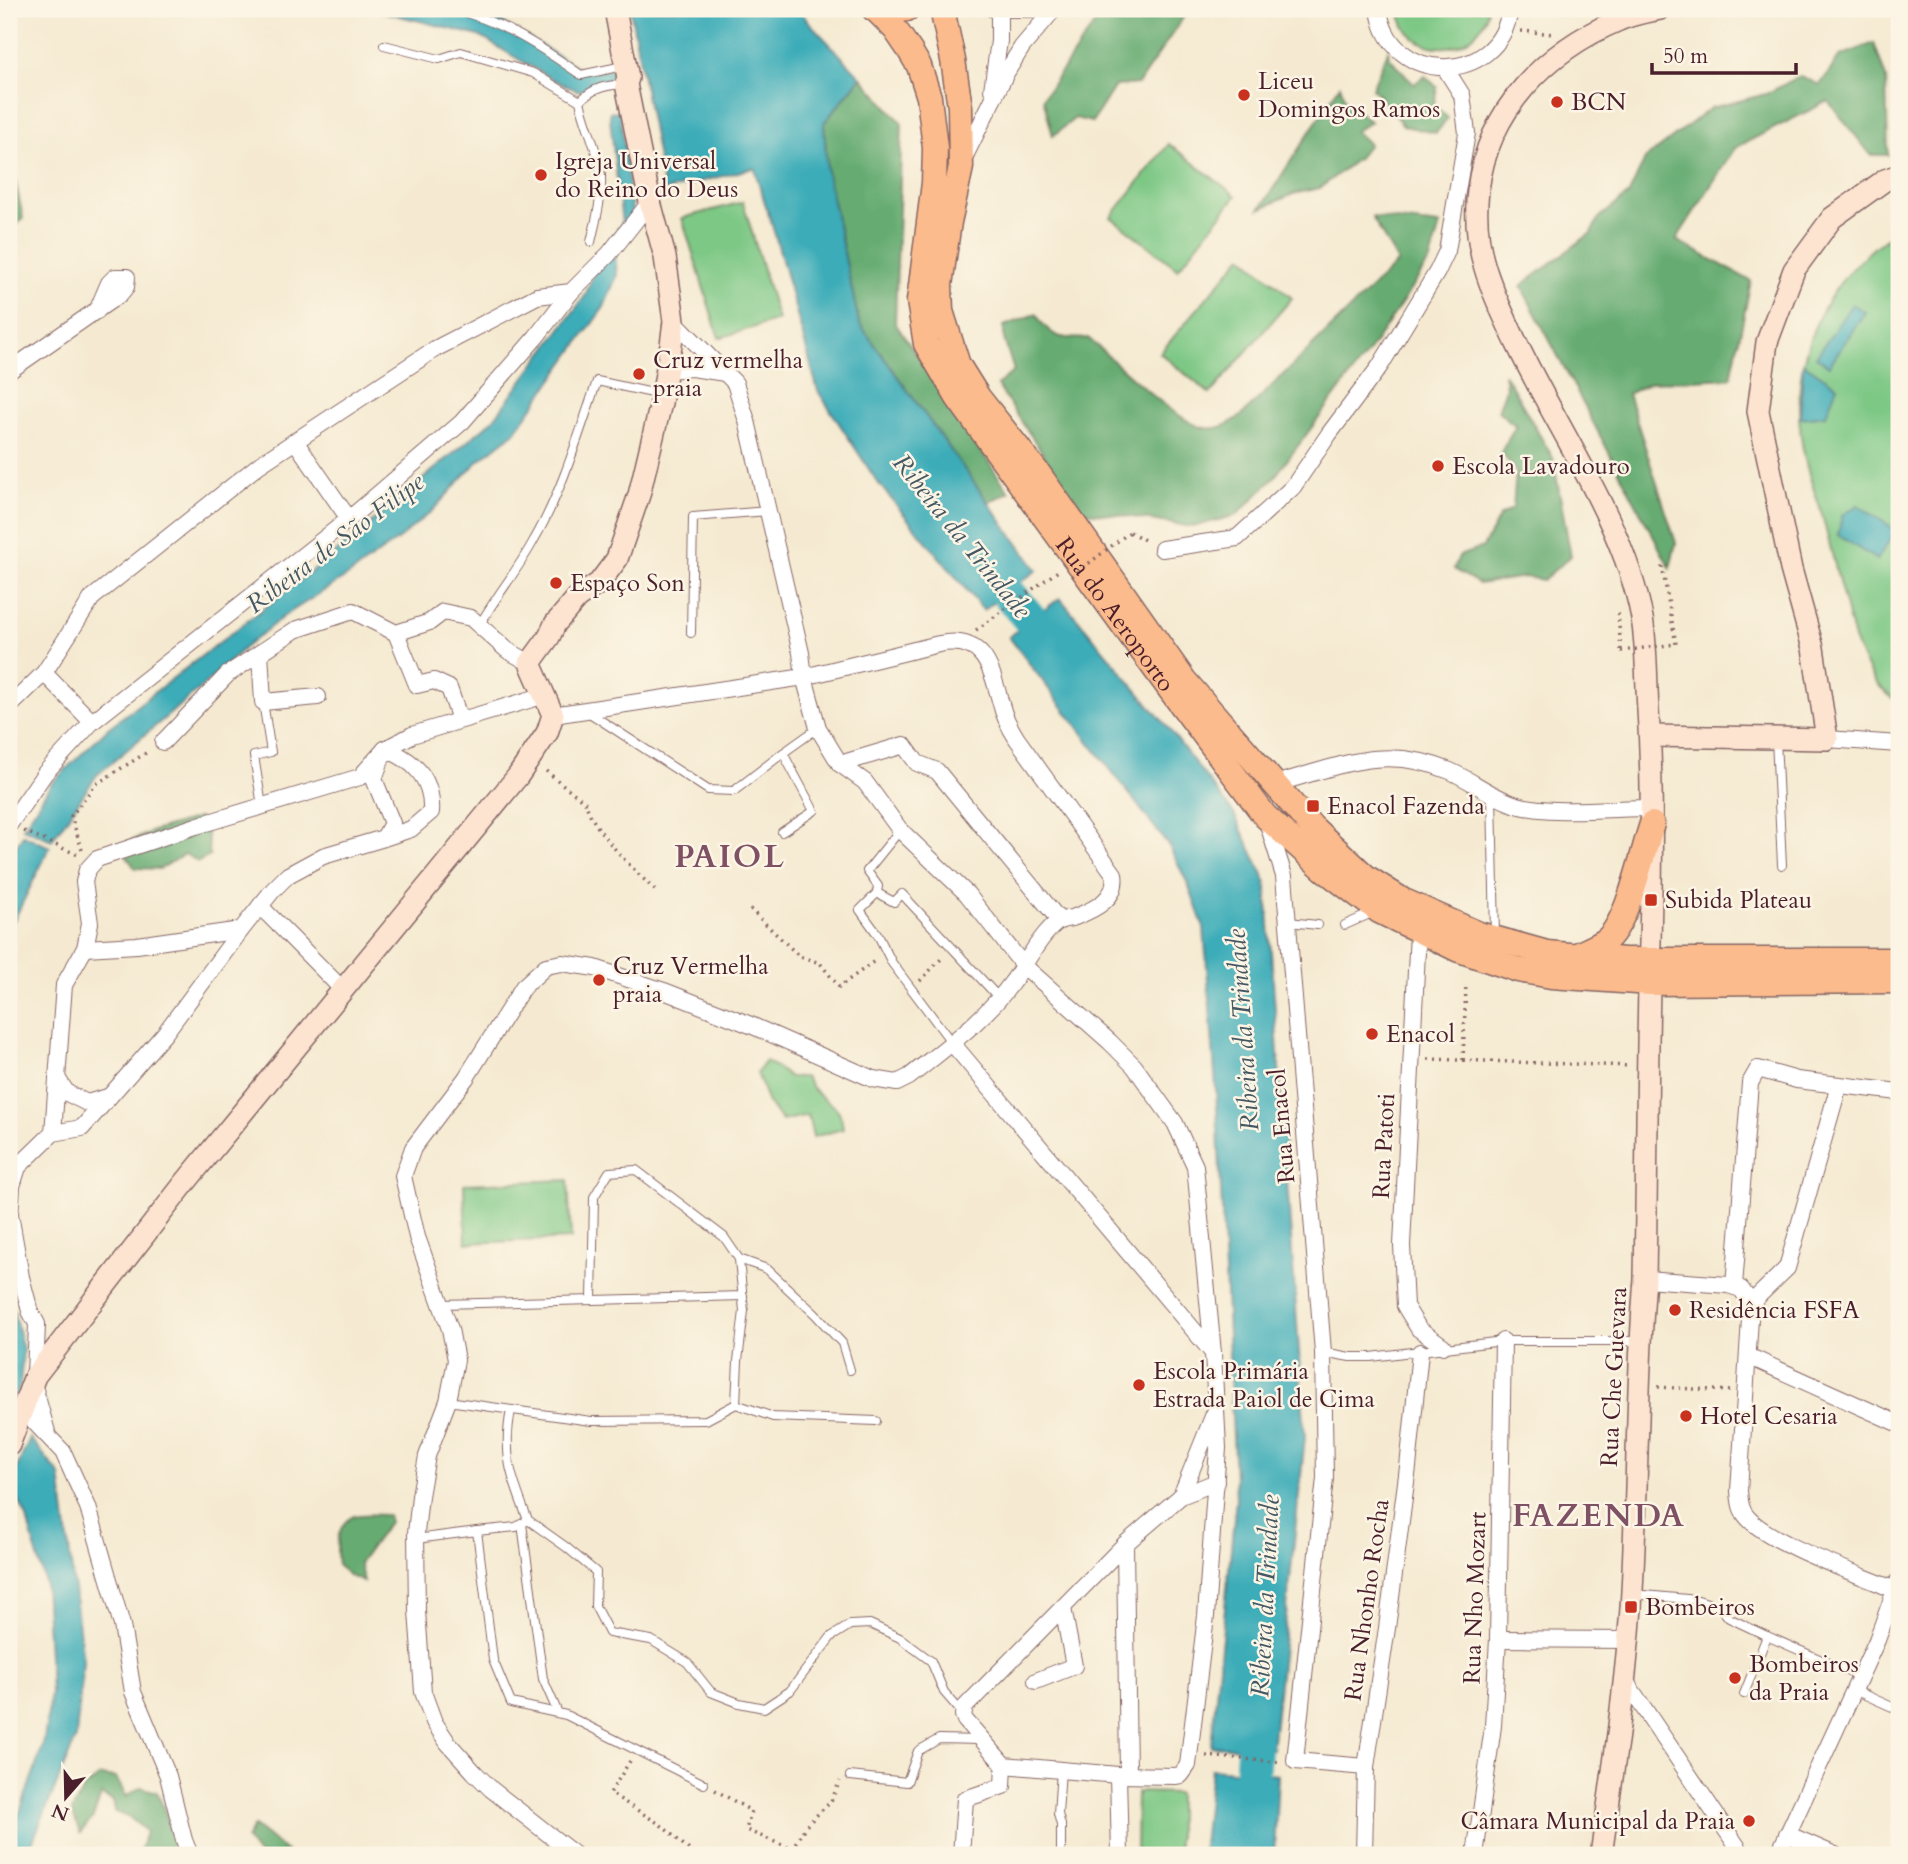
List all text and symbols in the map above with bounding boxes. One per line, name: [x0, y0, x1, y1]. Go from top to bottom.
scale bar: [1652, 32, 1796, 76]
text: 50 m: [1663, 42, 1708, 71]
place label: Liceu Domingos Ramos: [1258, 65, 1440, 126]
place label: BCN: [1571, 86, 1627, 119]
marker: Liceu Domingos Ramos: [1236, 87, 1252, 103]
marker: BCN: [1549, 94, 1565, 110]
place label: Igreja Universal do Reino do Deus: [555, 145, 738, 206]
marker: Igreja Universal do Reino do Deus: [533, 167, 549, 183]
place label: Cruz vermelha praia: [653, 344, 804, 405]
marker: Cruz vermelha praia: [631, 366, 647, 382]
water label: Ribeira da Trindade: [885, 446, 1040, 626]
place label: Escola Lavadouro: [1452, 450, 1630, 483]
marker: Escola Lavadouro: [1430, 458, 1446, 474]
water label: Ribeira de São Filipe: [239, 464, 432, 622]
street label: Rua do Aeroporto: [1048, 530, 1183, 698]
place label: Espaço Son: [570, 567, 685, 600]
marker: Espaço Son: [548, 575, 564, 591]
place label: Enacol Fazenda: [1327, 790, 1485, 823]
marker: Enacol Fazenda: [1305, 798, 1321, 814]
district label: PAIOL: [674, 835, 786, 879]
place label: Subida Plateau: [1665, 884, 1812, 917]
marker: Subida Plateau: [1643, 892, 1659, 908]
water label: Ribeira da Trindade: [1218, 927, 1268, 1132]
place label: Cruz Vermelha praia: [613, 950, 769, 1011]
marker: Cruz Vermelha praia: [591, 972, 607, 988]
place label: Enacol: [1386, 1018, 1455, 1051]
marker: Enacol: [1364, 1026, 1380, 1042]
street label: Rua Enacol: [1261, 1067, 1303, 1185]
street label: Rua Patoti: [1365, 1092, 1403, 1200]
street label: Rua Che Guevara: [1593, 1286, 1635, 1468]
place label: Residência FSFA: [1689, 1294, 1861, 1327]
marker: Residência FSFA: [1667, 1302, 1683, 1318]
place label: Escola Primária Estrada Paiol de Cima: [1153, 1355, 1375, 1416]
marker: Escola Primária Estrada Paiol de Cima: [1131, 1377, 1147, 1393]
place label: Hotel Cesaria: [1700, 1400, 1838, 1433]
marker: Hotel Cesaria: [1678, 1408, 1694, 1424]
water label: Ribeira da Trindade: [1242, 1493, 1288, 1698]
district label: FAZENDA: [1512, 1494, 1686, 1538]
street label: Rua Nhonho Rocha: [1336, 1496, 1398, 1703]
street label: Rua Nho Mozart: [1455, 1511, 1495, 1685]
place label: Bombeiros: [1645, 1591, 1755, 1624]
marker: Bombeiros: [1623, 1599, 1639, 1615]
place label: Bombeiros da Praia: [1749, 1648, 1859, 1709]
marker: Bombeiros da Praia: [1727, 1670, 1743, 1686]
north arrow: [32, 1762, 102, 1832]
text: N: [48, 1797, 73, 1827]
place label: Câmara Municipal da Praia: [1460, 1805, 1736, 1838]
marker: Câmara Municipal da Praia: [1741, 1813, 1757, 1829]

